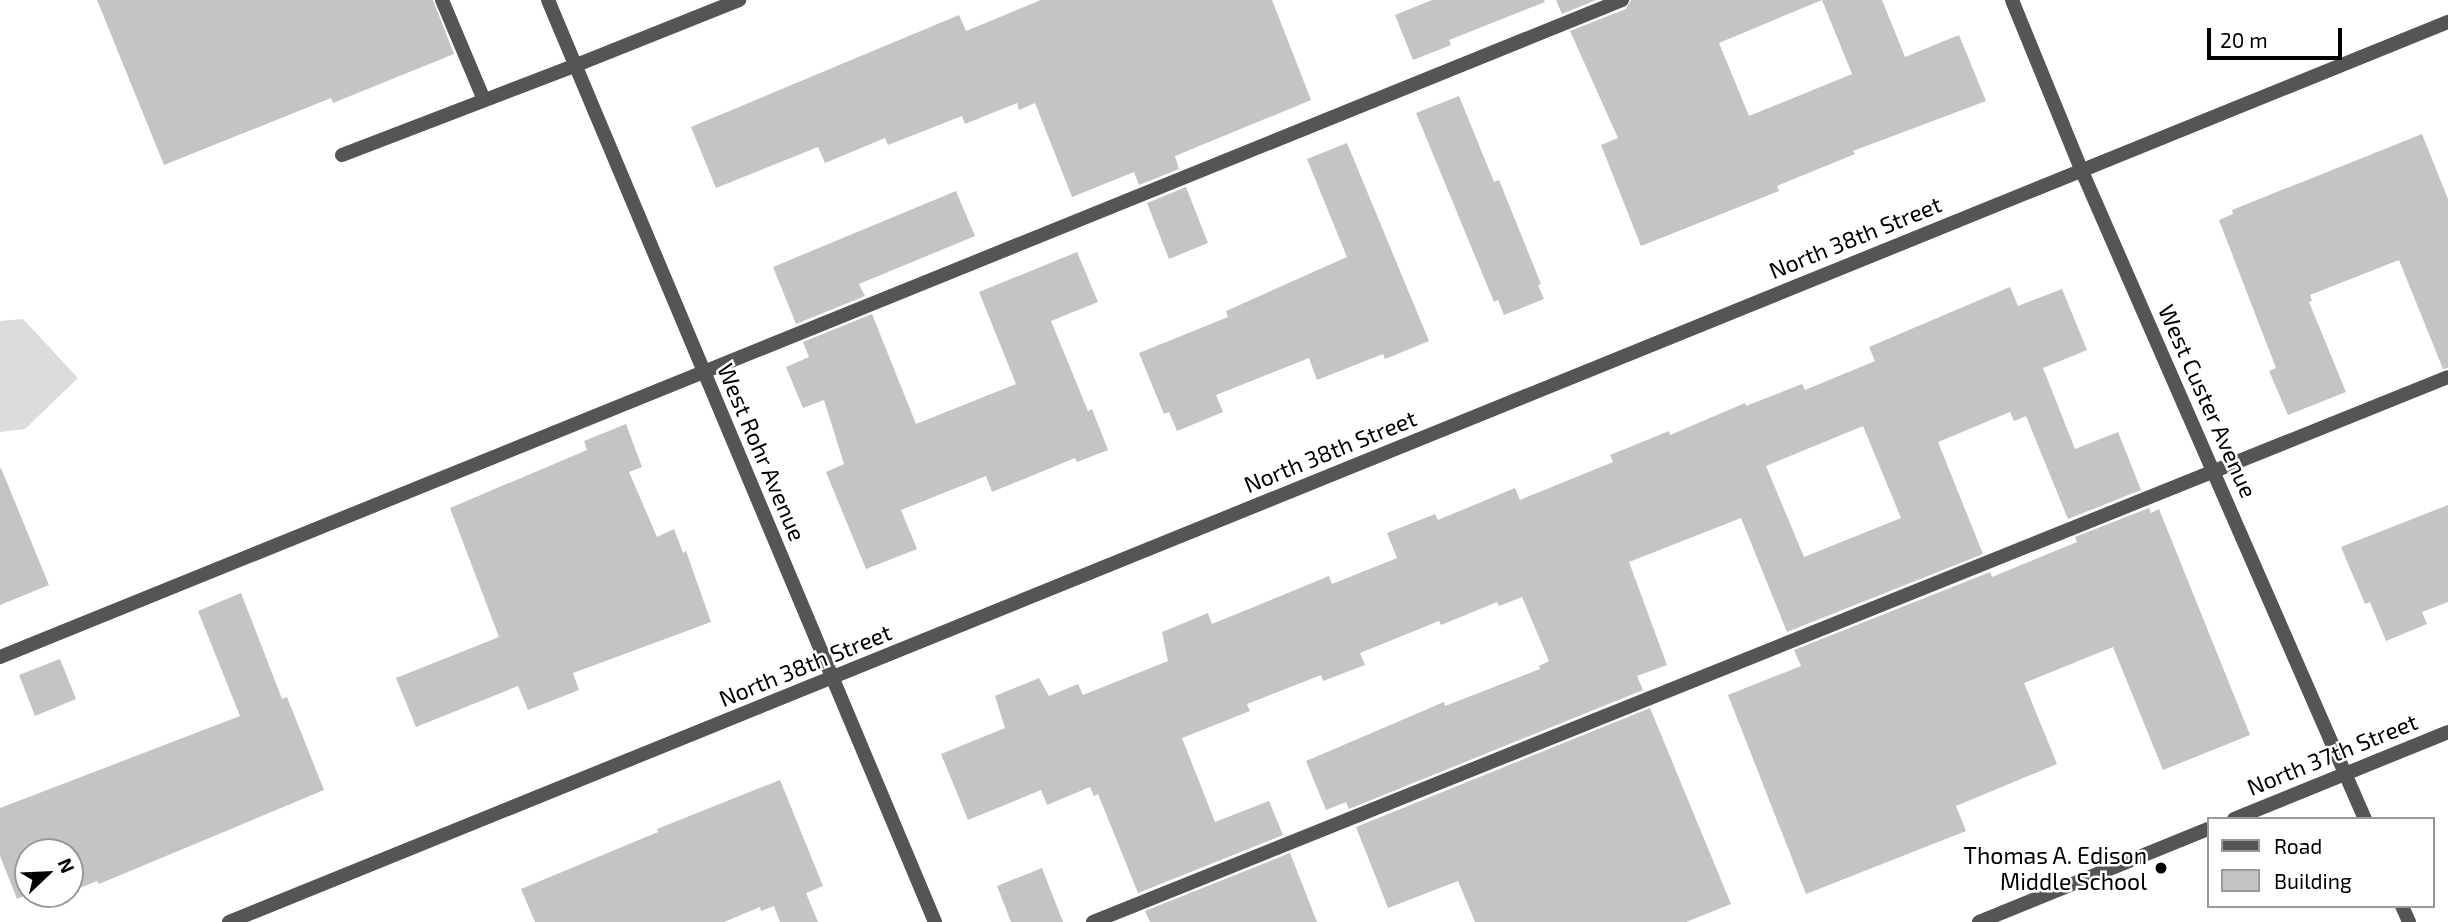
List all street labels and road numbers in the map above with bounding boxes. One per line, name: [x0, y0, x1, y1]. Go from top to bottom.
street label: North 38th Street: [1765, 190, 1945, 284]
street label: West Custer Avenue: [2153, 300, 2263, 502]
street label: West Rohr Avenue: [712, 359, 812, 545]
street label: North 38th Street: [1240, 404, 1420, 498]
street label: North 38th Street: [715, 618, 895, 712]
street label: North 37th Street: [2243, 707, 2421, 801]

